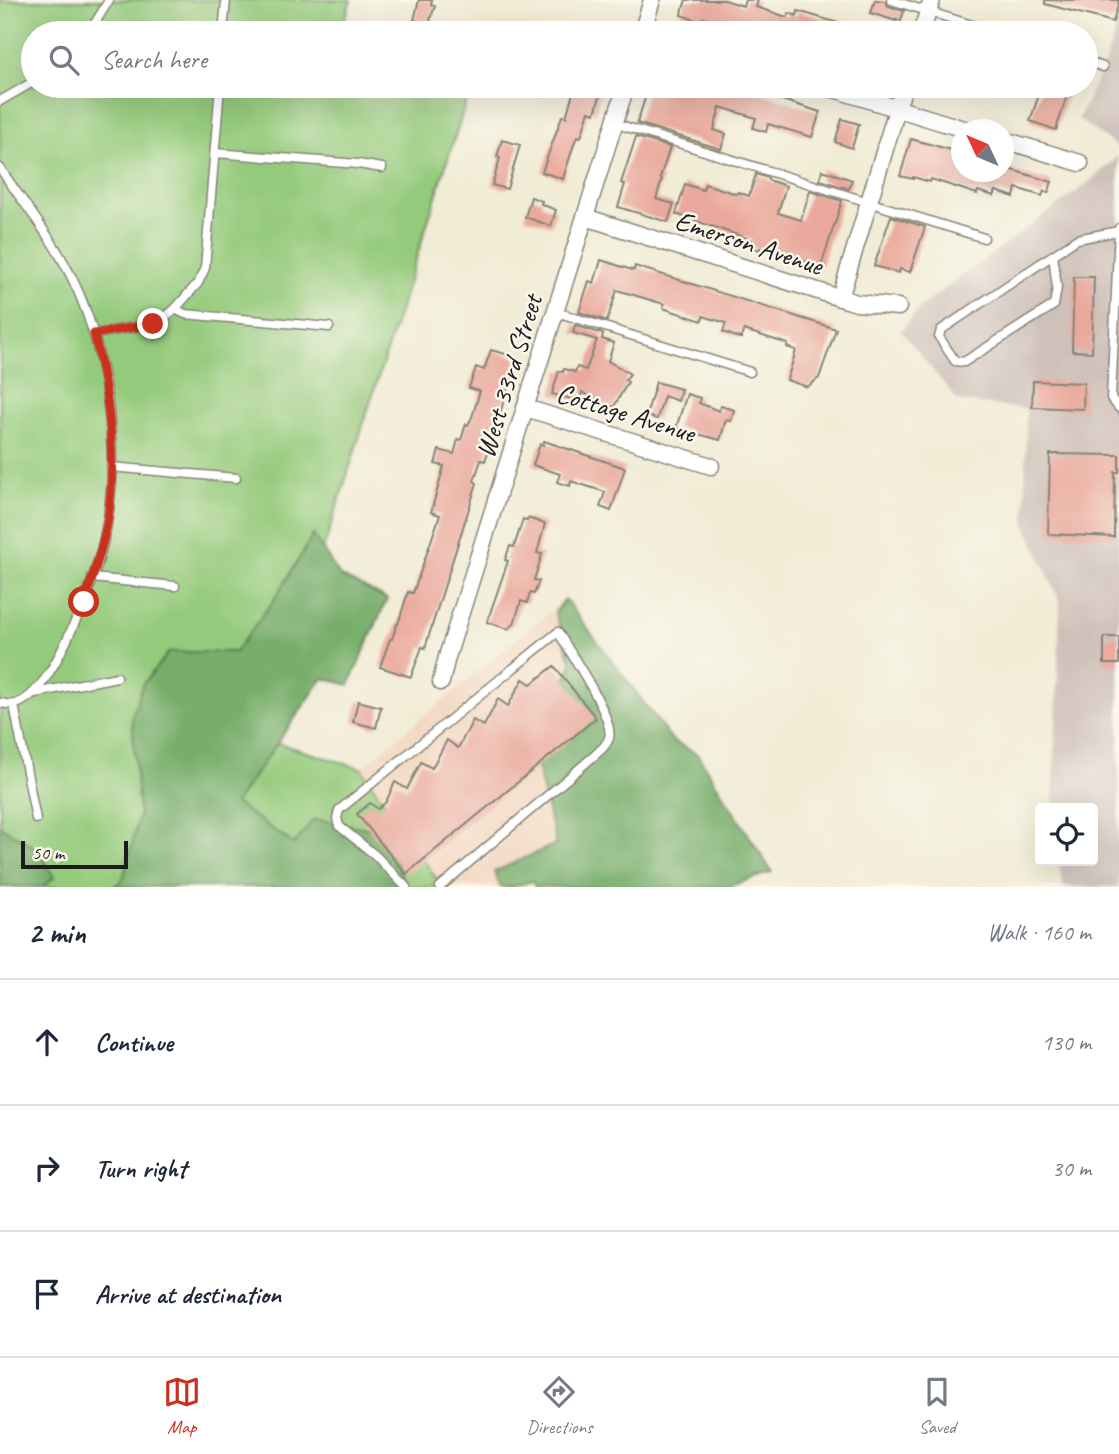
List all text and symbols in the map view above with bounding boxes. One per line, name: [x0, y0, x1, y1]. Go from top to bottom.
search box: [21, 21, 1098, 98]
icon: search: [45, 41, 83, 79]
text: Search here: [101, 43, 207, 76]
north arrow: [951, 119, 1014, 182]
street label: Emerson Avenue: [671, 202, 829, 283]
street label: West 33rd Street: [467, 288, 551, 462]
route end: [137, 308, 168, 339]
street label: Cottage Avenue: [552, 375, 701, 451]
route start: [68, 586, 99, 617]
map controls: [1035, 803, 1098, 866]
button: locate: [1035, 803, 1098, 866]
scale bar: [21, 838, 128, 870]
text: 50 m: [32, 841, 64, 865]
text: 2 min: [28, 914, 85, 952]
text: Walk · 160 m: [987, 918, 1091, 947]
icon: ahead: [28, 1023, 66, 1061]
text: Continue: [95, 1026, 173, 1059]
text: 130 m: [1042, 1028, 1091, 1057]
icon: right: [28, 1149, 66, 1187]
text: Turn right: [95, 1152, 186, 1185]
text: 30 m: [1052, 1154, 1091, 1183]
icon: arrive: [28, 1275, 66, 1313]
text: Arrive at destination: [95, 1278, 281, 1311]
tab: Map: [163, 1373, 201, 1439]
tab: Directions: [526, 1373, 593, 1439]
tab: Saved: [918, 1373, 956, 1439]

